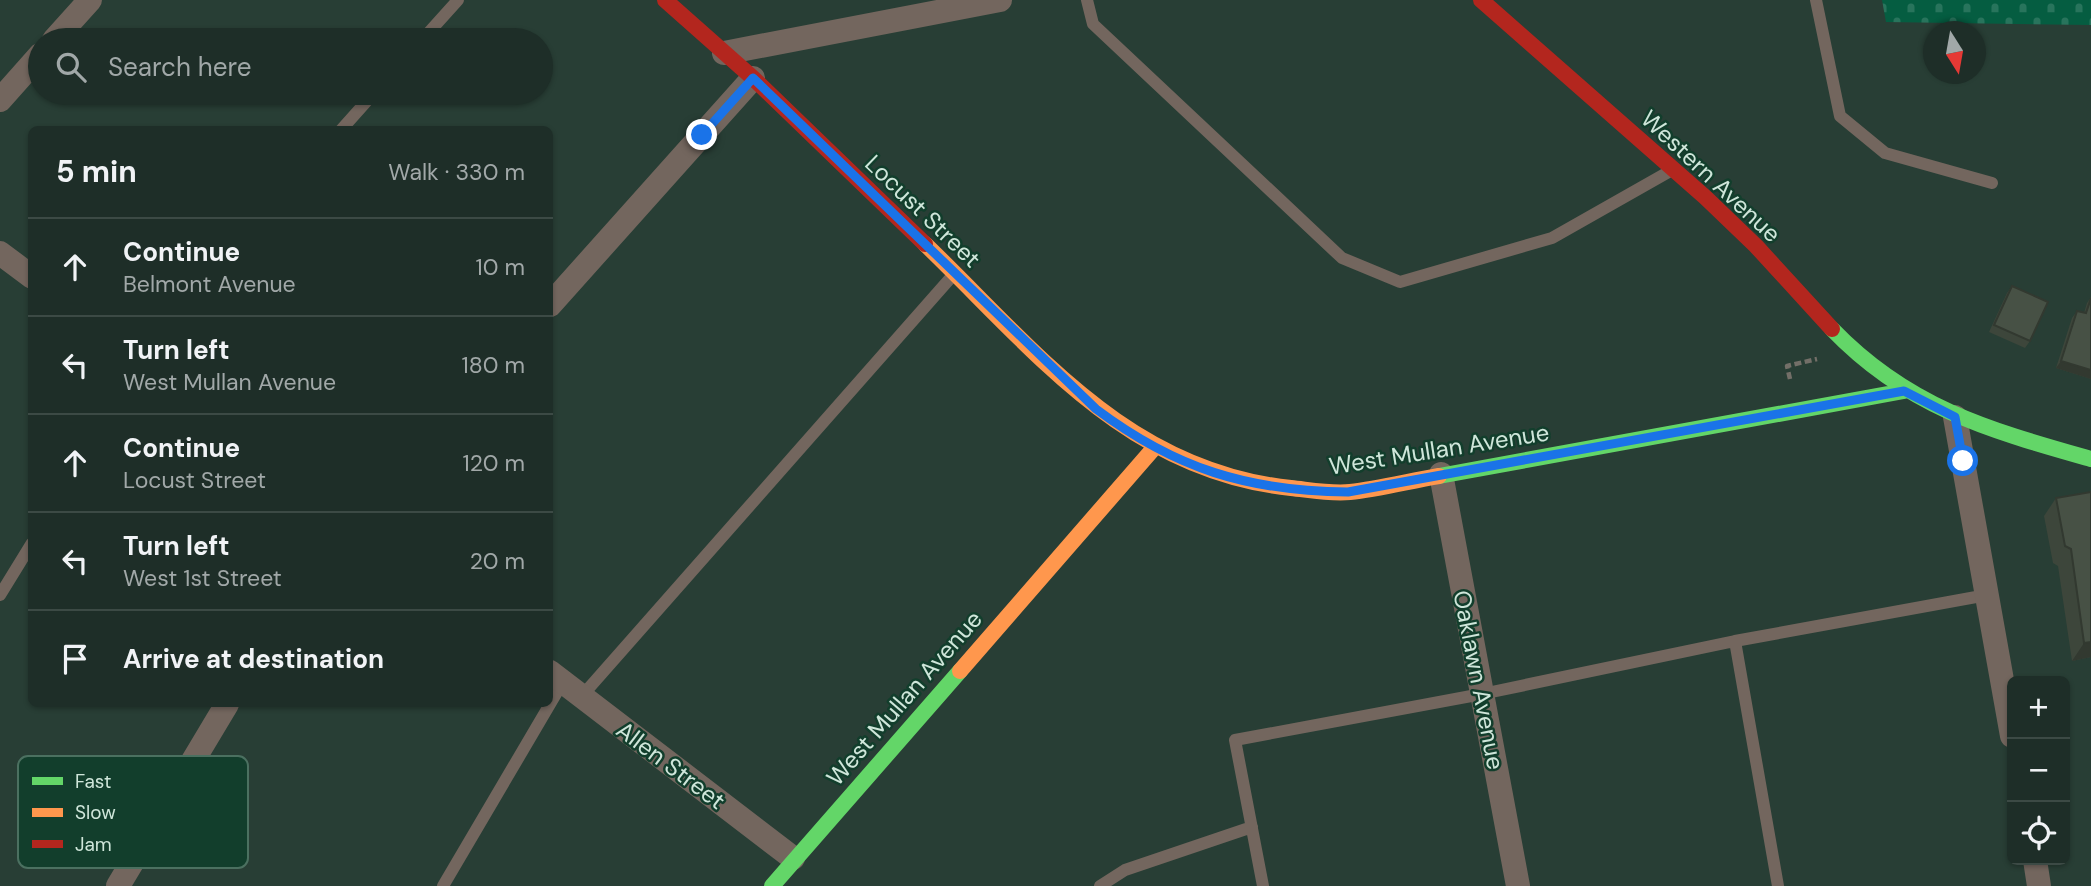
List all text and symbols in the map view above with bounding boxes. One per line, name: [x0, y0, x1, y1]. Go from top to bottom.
north arrow: [1923, 21, 1986, 84]
search box: [28, 28, 553, 105]
icon: search: [52, 48, 90, 86]
text: Search here: [108, 50, 251, 84]
street label: Western Avenue: [1634, 103, 1788, 249]
route end: [686, 119, 717, 150]
street label: Locust Street: [859, 148, 987, 274]
text: 5 min: [56, 152, 137, 191]
text: Walk · 330 m: [388, 157, 525, 187]
text: Continue: [123, 235, 240, 269]
icon: ahead: [56, 248, 94, 286]
text: 10 m: [475, 252, 525, 282]
text: Belmont Avenue: [123, 269, 296, 299]
text: Turn left: [123, 333, 230, 367]
icon: left: [56, 346, 94, 384]
text: 180 m: [461, 350, 525, 380]
text: West Mullan Avenue: [123, 367, 336, 397]
street label: West Mullan Avenue: [1327, 416, 1551, 482]
text: Continue: [123, 431, 240, 465]
icon: ahead: [56, 444, 94, 482]
route start: [1947, 445, 1978, 476]
text: 120 m: [462, 448, 525, 478]
text: Locust Street: [123, 465, 266, 495]
text: Turn left: [123, 529, 230, 563]
icon: left: [56, 542, 94, 580]
text: 20 m: [470, 546, 525, 576]
text: West 1st Street: [123, 563, 282, 593]
street label: Oaklawn Avenue: [1446, 588, 1512, 772]
street label: West Mullan Avenue: [819, 604, 989, 792]
icon: arrive: [56, 640, 94, 678]
text: Arrive at destination: [123, 642, 384, 676]
map controls: [2007, 676, 2070, 865]
button: +: [2007, 676, 2070, 739]
street label: Allen Street: [610, 714, 732, 816]
button: −: [2007, 739, 2070, 802]
legend: [18, 756, 248, 868]
text: Fast: [75, 769, 111, 794]
text: Slow: [75, 800, 116, 825]
button: locate: [2007, 802, 2070, 865]
text: Jam: [75, 832, 112, 857]

